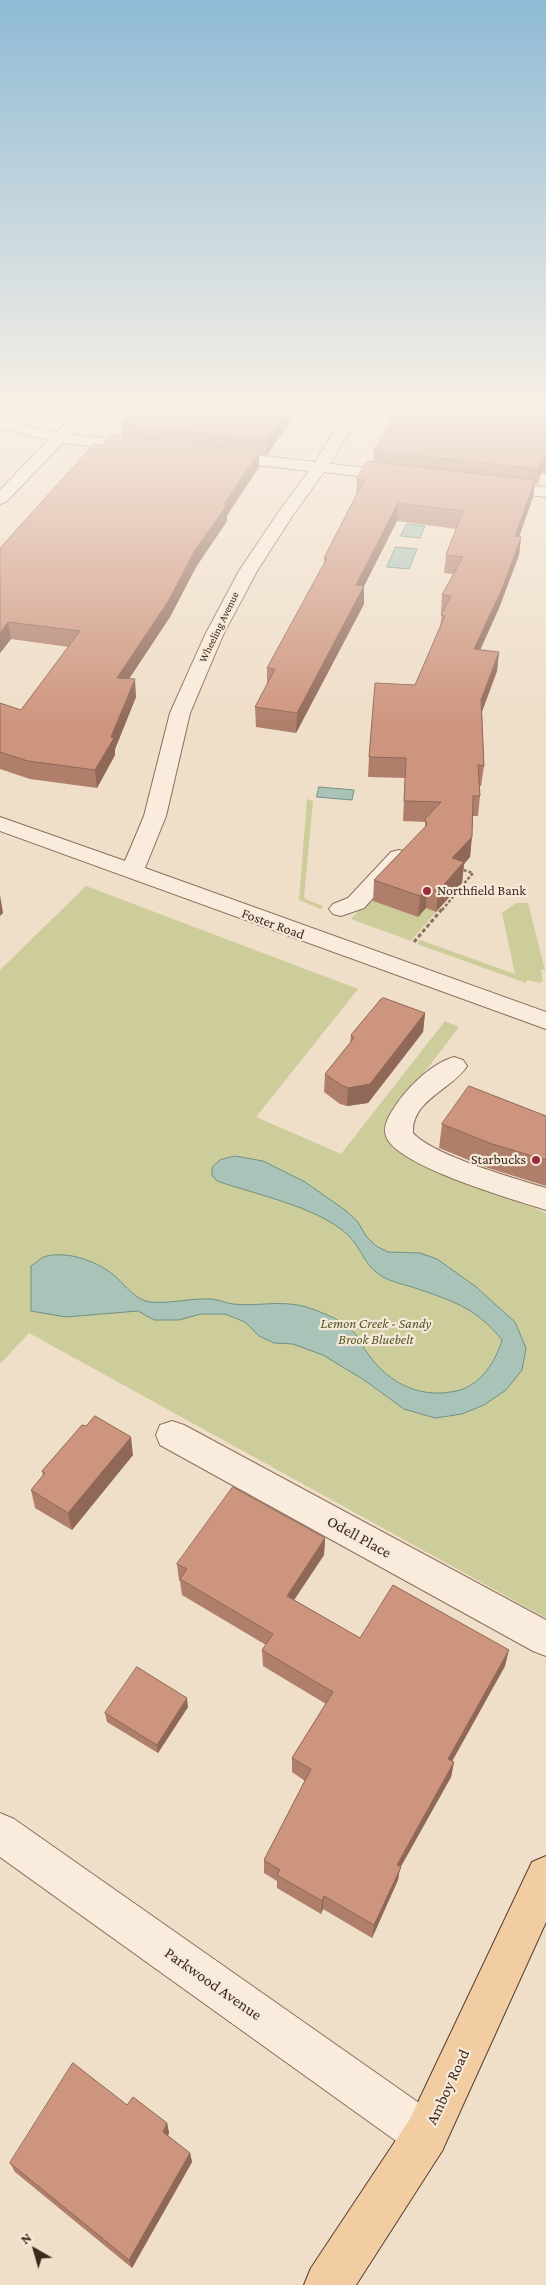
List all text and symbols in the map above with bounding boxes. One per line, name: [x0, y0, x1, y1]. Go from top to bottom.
street label: Wheeling Avenue: [196, 589, 242, 665]
place label: Northfield Bank: [437, 883, 526, 899]
marker: Northfield Bank: [421, 885, 433, 897]
street label: Foster Road: [239, 905, 307, 943]
place label: Starbucks: [471, 1152, 526, 1168]
marker: Starbucks: [530, 1154, 542, 1166]
park label: Lemon Creek - Sandy Brook Bluebelt: [321, 1316, 431, 1348]
street label: Odell Place: [323, 1511, 395, 1563]
street label: Parkwood Avenue: [161, 1943, 265, 2025]
street label: Amboy Road: [422, 2046, 474, 2128]
north arrow: [10, 2225, 60, 2275]
text: N: [17, 2229, 34, 2247]

